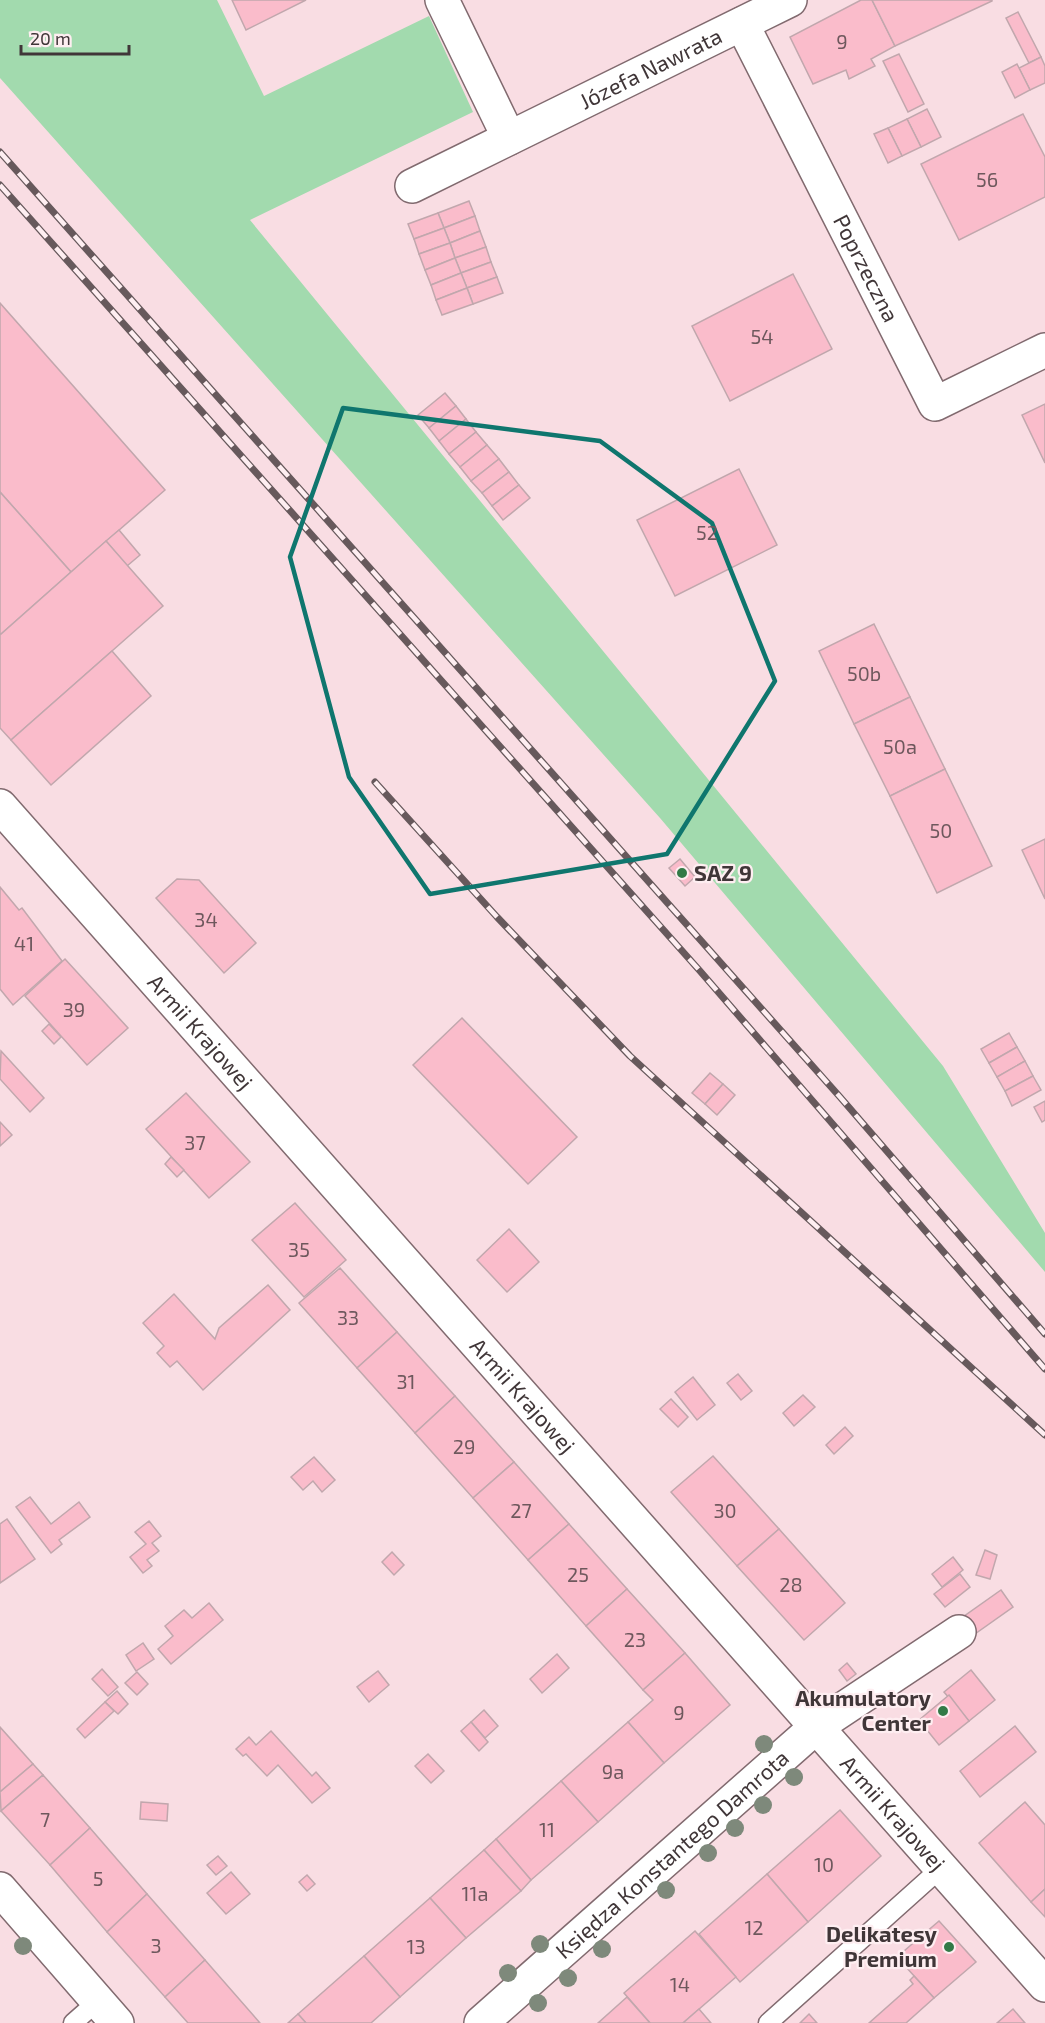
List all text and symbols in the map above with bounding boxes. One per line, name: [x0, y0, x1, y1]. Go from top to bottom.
scale bar: [21, 18, 129, 56]
street label: Józefa Nawrata: [575, 22, 726, 114]
text: 20 m: [30, 27, 71, 49]
house number: 9: [836, 29, 848, 53]
house number: 56: [976, 167, 998, 191]
street label: Poprzeczna: [829, 210, 905, 326]
house number: 54: [750, 324, 774, 348]
house number: 52: [696, 520, 718, 544]
house number: 50b: [847, 661, 881, 685]
house number: 50a: [883, 734, 917, 758]
house number: 50: [930, 818, 952, 842]
place label: SAZ 9: [694, 859, 752, 885]
marker: SAZ 9: [675, 866, 689, 880]
house number: 34: [194, 907, 218, 931]
house number: 41: [14, 931, 34, 955]
street label: Armii Krajowej: [143, 968, 259, 1095]
house number: 39: [63, 997, 85, 1021]
house number: 37: [184, 1130, 206, 1154]
house number: 35: [288, 1237, 310, 1261]
house number: 33: [337, 1305, 359, 1329]
street label: Armii Krajowej: [466, 1332, 581, 1459]
house number: 31: [396, 1369, 416, 1393]
house number: 29: [453, 1434, 475, 1458]
house number: 27: [510, 1498, 532, 1522]
house number: 30: [713, 1498, 737, 1522]
house number: 25: [567, 1562, 589, 1586]
house number: 28: [779, 1572, 803, 1596]
house number: 23: [624, 1627, 646, 1651]
place label: Akumulatory Center: [795, 1684, 932, 1735]
house number: 9: [673, 1700, 685, 1724]
marker: Akumulatory Center: [936, 1704, 950, 1718]
street label: Księdza Konstantego Damrota: [550, 1744, 793, 1963]
street label: Armii Krajowej: [836, 1750, 951, 1876]
house number: 9a: [602, 1759, 624, 1783]
house number: 7: [40, 1807, 50, 1831]
house number: 11: [539, 1817, 555, 1841]
house number: 10: [814, 1852, 834, 1876]
house number: 5: [93, 1866, 103, 1890]
house number: 11a: [462, 1881, 488, 1905]
house number: 12: [744, 1915, 764, 1939]
place label: Delikatesy Premium: [826, 1920, 938, 1971]
house number: 3: [150, 1933, 162, 1957]
house number: 13: [406, 1934, 426, 1958]
marker: Delikatesy Premium: [942, 1940, 956, 1954]
house number: 14: [670, 1972, 690, 1996]

